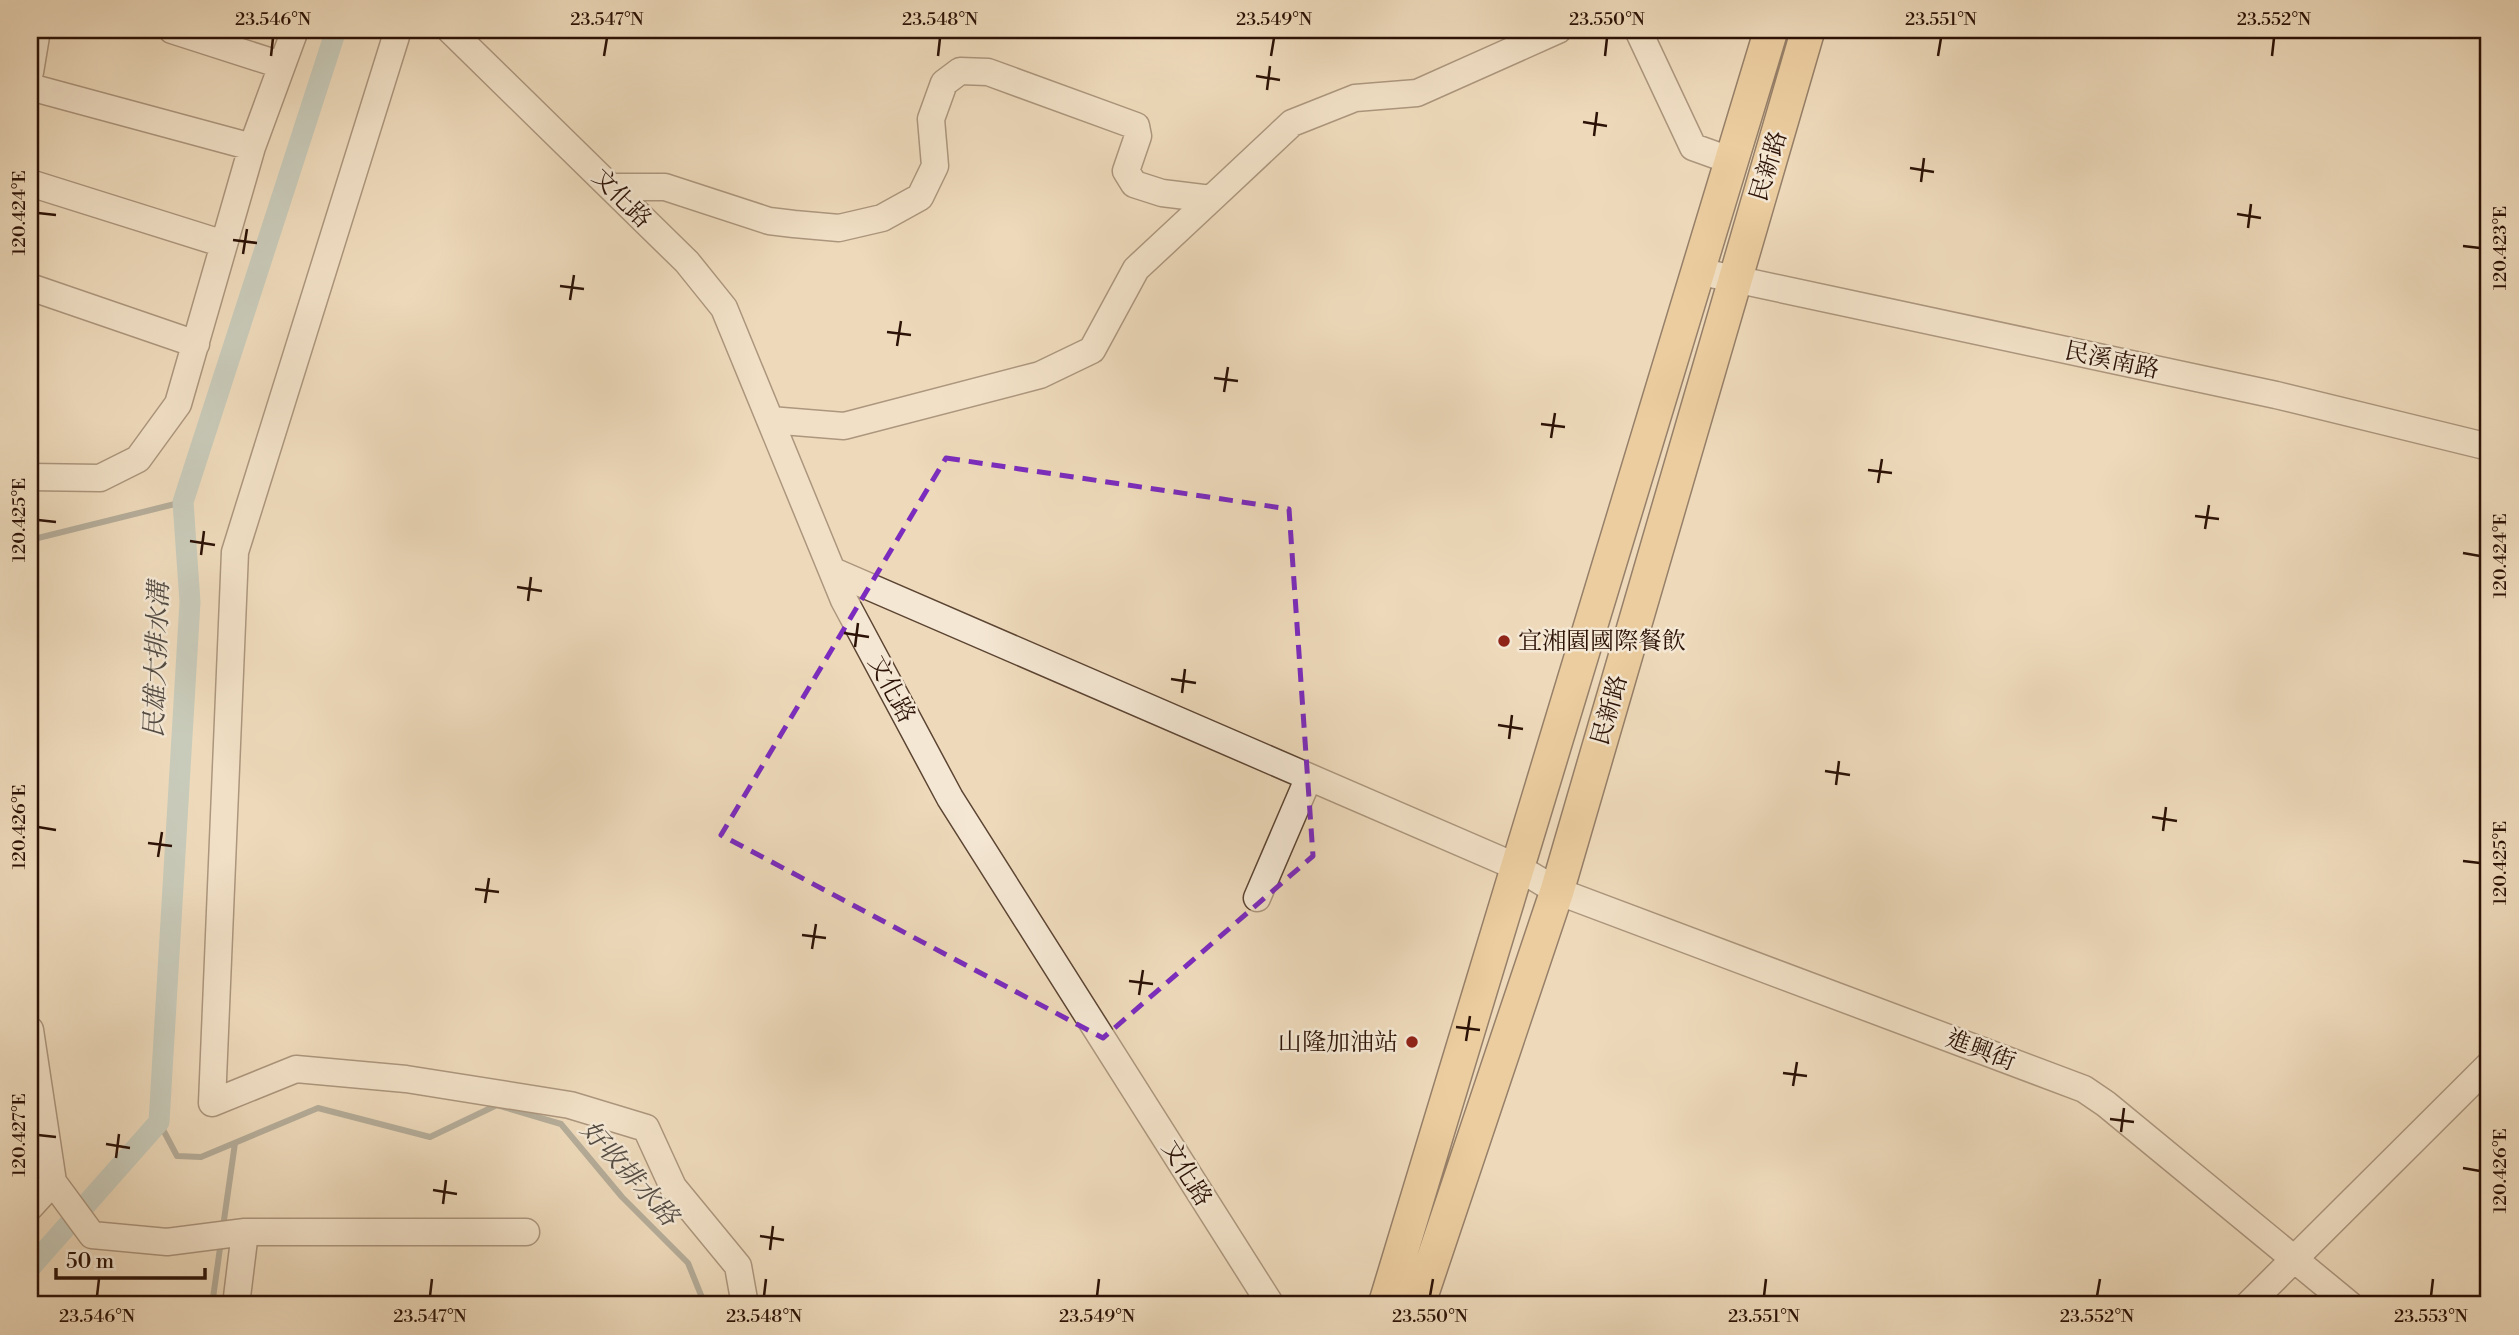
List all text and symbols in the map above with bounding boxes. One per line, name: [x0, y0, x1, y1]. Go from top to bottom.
text: 23.546°N: [235, 8, 312, 31]
text: 23.547°N: [570, 8, 644, 31]
text: 23.548°N: [902, 8, 979, 31]
text: 23.549°N: [1236, 8, 1313, 31]
text: 23.550°N: [1569, 8, 1646, 31]
text: 23.551°N: [1905, 8, 1977, 31]
text: 23.552°N: [2237, 8, 2312, 31]
street label: 民新路: [1744, 127, 1794, 205]
street label: 文化路: [585, 163, 657, 235]
text: 120.424°E: [8, 170, 31, 256]
text: 120.423°E: [2489, 206, 2512, 290]
street label: 民溪南路: [2062, 336, 2162, 386]
text: 120.425°E: [8, 478, 31, 562]
text: 120.424°E: [2489, 513, 2512, 599]
water label: 民雄大排水溝: [138, 578, 176, 739]
place label: 宜湘園國際餐飲: [1518, 627, 1686, 657]
marker: 宜湘園國際餐飲: [1496, 633, 1512, 649]
street label: 文化路: [861, 651, 921, 728]
street label: 民新路: [1586, 672, 1634, 749]
text: 120.426°E: [8, 784, 31, 870]
text: 120.425°E: [2489, 821, 2512, 905]
street label: 進興街: [1942, 1024, 2020, 1078]
place label: 山隆加油站: [1278, 1028, 1398, 1058]
marker: 山隆加油站: [1404, 1034, 1420, 1050]
text: 120.427°E: [8, 1093, 31, 1177]
water label: 好收排水路: [574, 1115, 686, 1234]
text: 120.426°E: [2489, 1128, 2512, 1214]
street label: 文化路: [1154, 1135, 1218, 1212]
scale bar: [56, 1237, 205, 1281]
text: 50 m: [66, 1249, 114, 1275]
text: 23.546°N: [59, 1305, 136, 1328]
text: 23.547°N: [393, 1305, 467, 1328]
text: 23.548°N: [726, 1305, 803, 1328]
text: 23.549°N: [1059, 1305, 1136, 1328]
text: 23.550°N: [1392, 1305, 1469, 1328]
text: 23.551°N: [1728, 1305, 1800, 1328]
text: 23.552°N: [2060, 1305, 2135, 1328]
text: 23.553°N: [2394, 1305, 2469, 1328]

